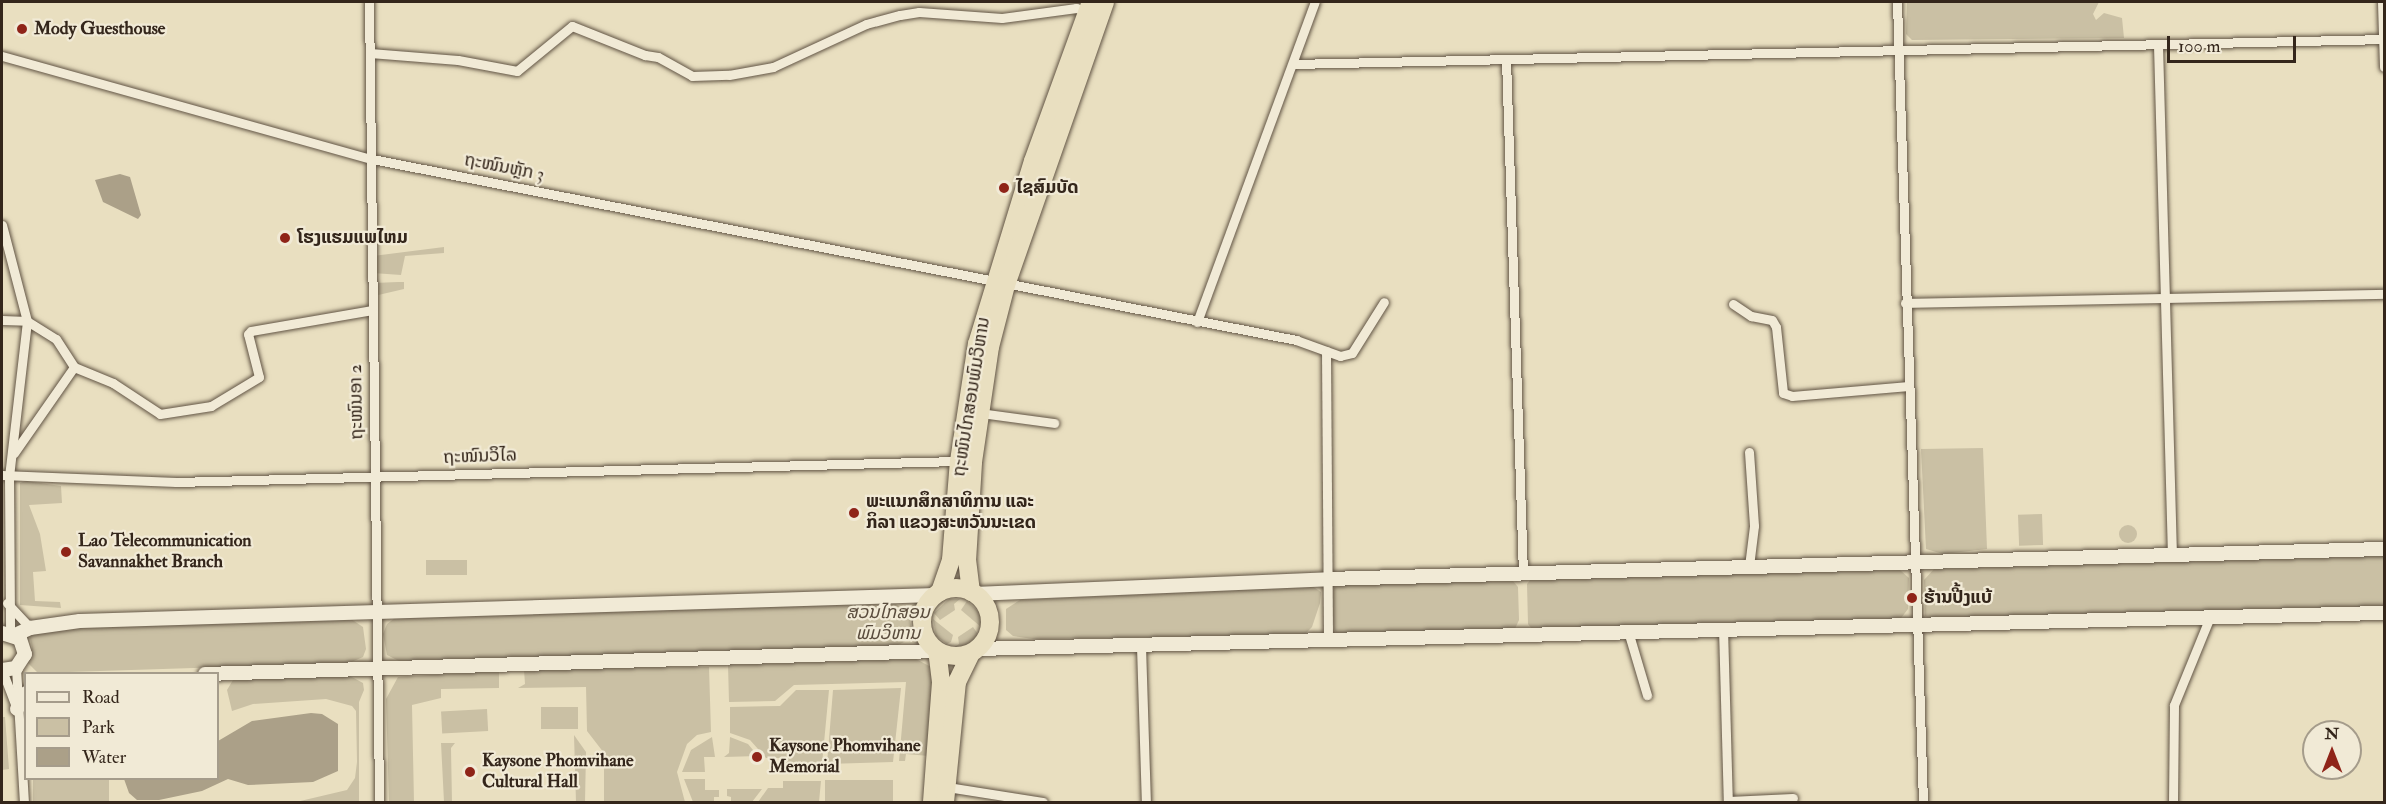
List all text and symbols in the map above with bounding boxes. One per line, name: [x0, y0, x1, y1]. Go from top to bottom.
place label: Mody Guesthouse: [34, 18, 165, 40]
marker: Mody Guesthouse: [15, 22, 29, 36]
scale bar: [2170, 24, 2299, 62]
text: 100 m: [2178, 35, 2221, 58]
street label: ຖະໜົນຫຼັກ 3: [462, 150, 546, 186]
place label: ໄຊສົມບັດ: [1016, 177, 1078, 199]
marker: ໄຊສົມບັດ: [997, 181, 1011, 195]
place label: ໂຮງແຮມແພໄຫມ: [297, 227, 408, 249]
marker: ໂຮງແຮມແພໄຫມ: [278, 231, 292, 245]
street label: ຖະໜົນໄກສອນພົມວິຫານ: [949, 316, 995, 478]
street label: ຖະໜົນອາ 2: [346, 364, 368, 440]
street label: ຖະໜົນວິໄລ: [443, 445, 517, 469]
place label: ພະແນກສຶກສາທິການ ແລະ ກິລາ ແຂວງສະຫວັນນະເຂດ: [866, 492, 1036, 534]
marker: ພະແນກສຶກສາທິການ ແລະ ກິລາ ແຂວງສະຫວັນນະເຂດ: [847, 506, 861, 520]
place label: Lao Telecommunication Savannakhet Branch: [78, 531, 252, 574]
marker: Lao Telecommunication Savannakhet Branch: [59, 545, 73, 559]
place label: ຮ້ານປີ້ງແບ້: [1924, 587, 1992, 609]
marker: ຮ້ານປີ້ງແບ້: [1905, 591, 1919, 605]
park label: ສວນໄກສອນ ພົມວິຫານ: [846, 603, 930, 646]
legend: [24, 672, 219, 780]
text: Road: [82, 686, 120, 709]
text: Park: [82, 716, 115, 739]
north arrow: [2302, 720, 2362, 780]
text: N: [2325, 724, 2339, 744]
place label: Kaysone Phomvihane Memorial: [769, 736, 921, 778]
text: Water: [82, 746, 126, 769]
marker: Kaysone Phomvihane Memorial: [750, 750, 764, 764]
place label: Kaysone Phomvihane Cultural Hall: [482, 751, 634, 794]
marker: Kaysone Phomvihane Cultural Hall: [463, 765, 477, 779]

